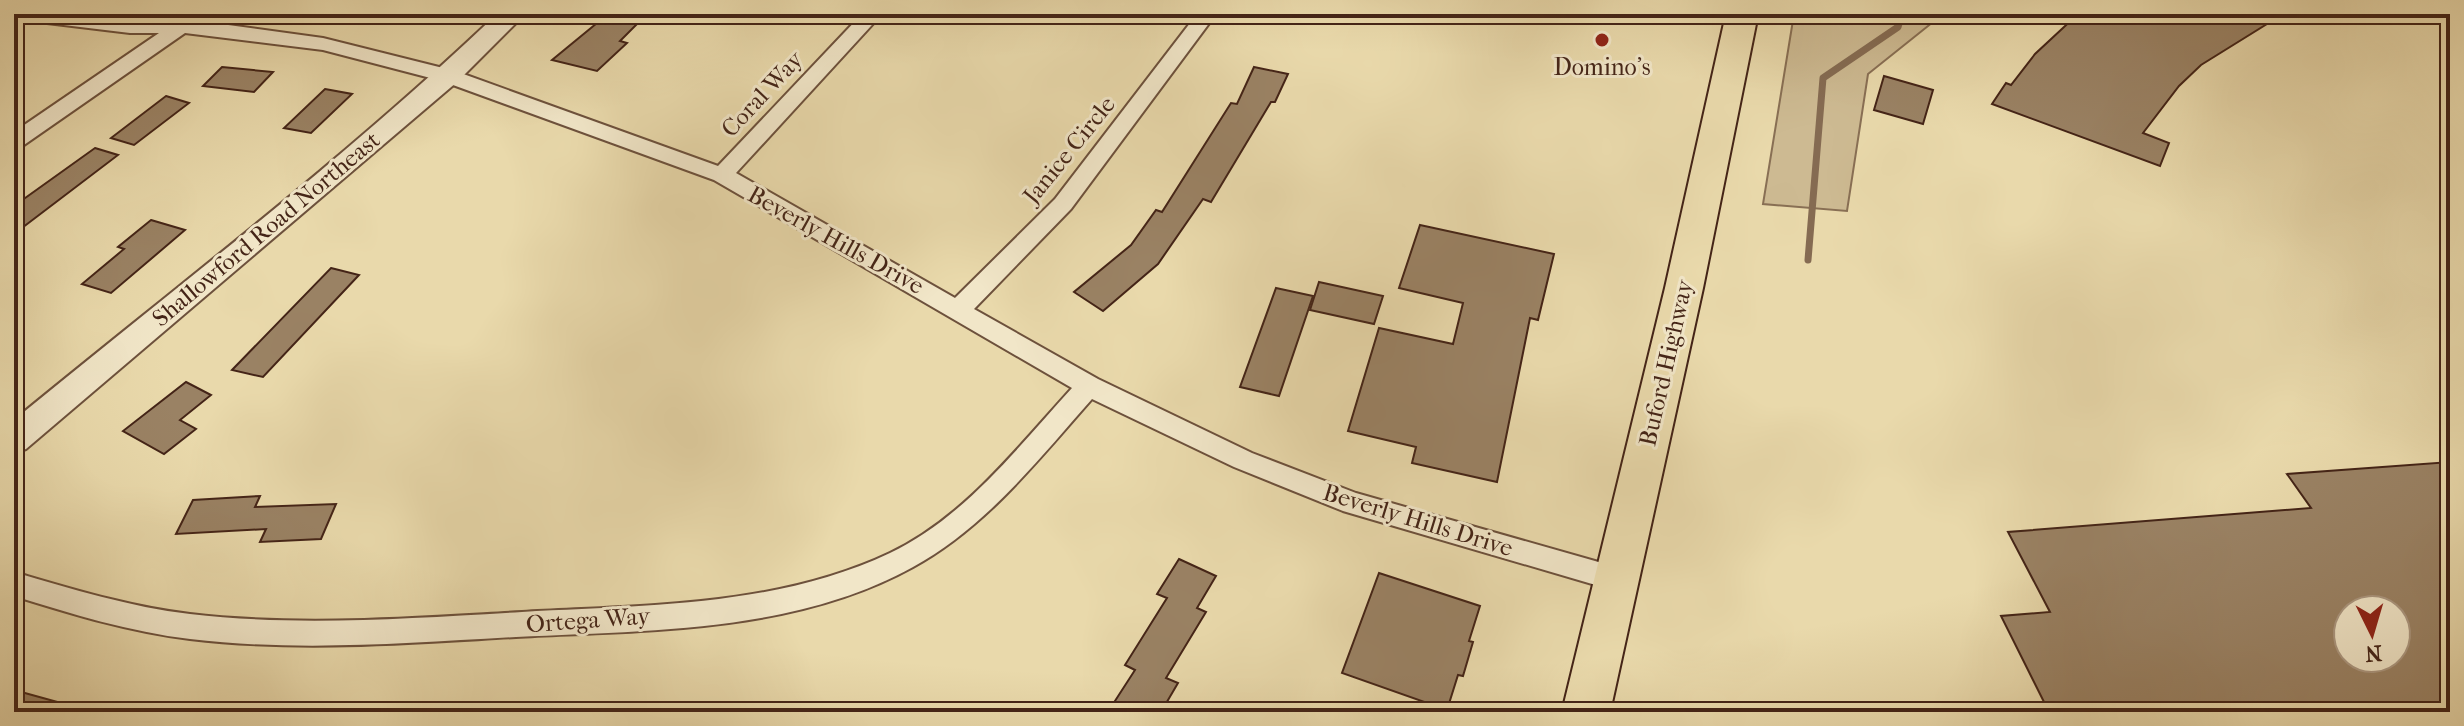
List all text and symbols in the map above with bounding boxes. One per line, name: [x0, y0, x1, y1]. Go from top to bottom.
marker: Domino's: [1593, 31, 1611, 49]
street label: Coral Way: [715, 45, 809, 143]
place label: Domino's: [1553, 53, 1651, 81]
street label: Janice Circle: [1016, 91, 1121, 211]
street label: Shallowford Road Northeast: [147, 125, 386, 332]
street label: Beverly Hills Drive: [743, 180, 929, 300]
street label: Buford Highway: [1633, 276, 1699, 449]
street label: Beverly Hills Drive: [1320, 478, 1516, 562]
north arrow: [2332, 594, 2412, 674]
street label: Ortega Way: [525, 602, 652, 638]
text: N: [2364, 639, 2383, 667]

